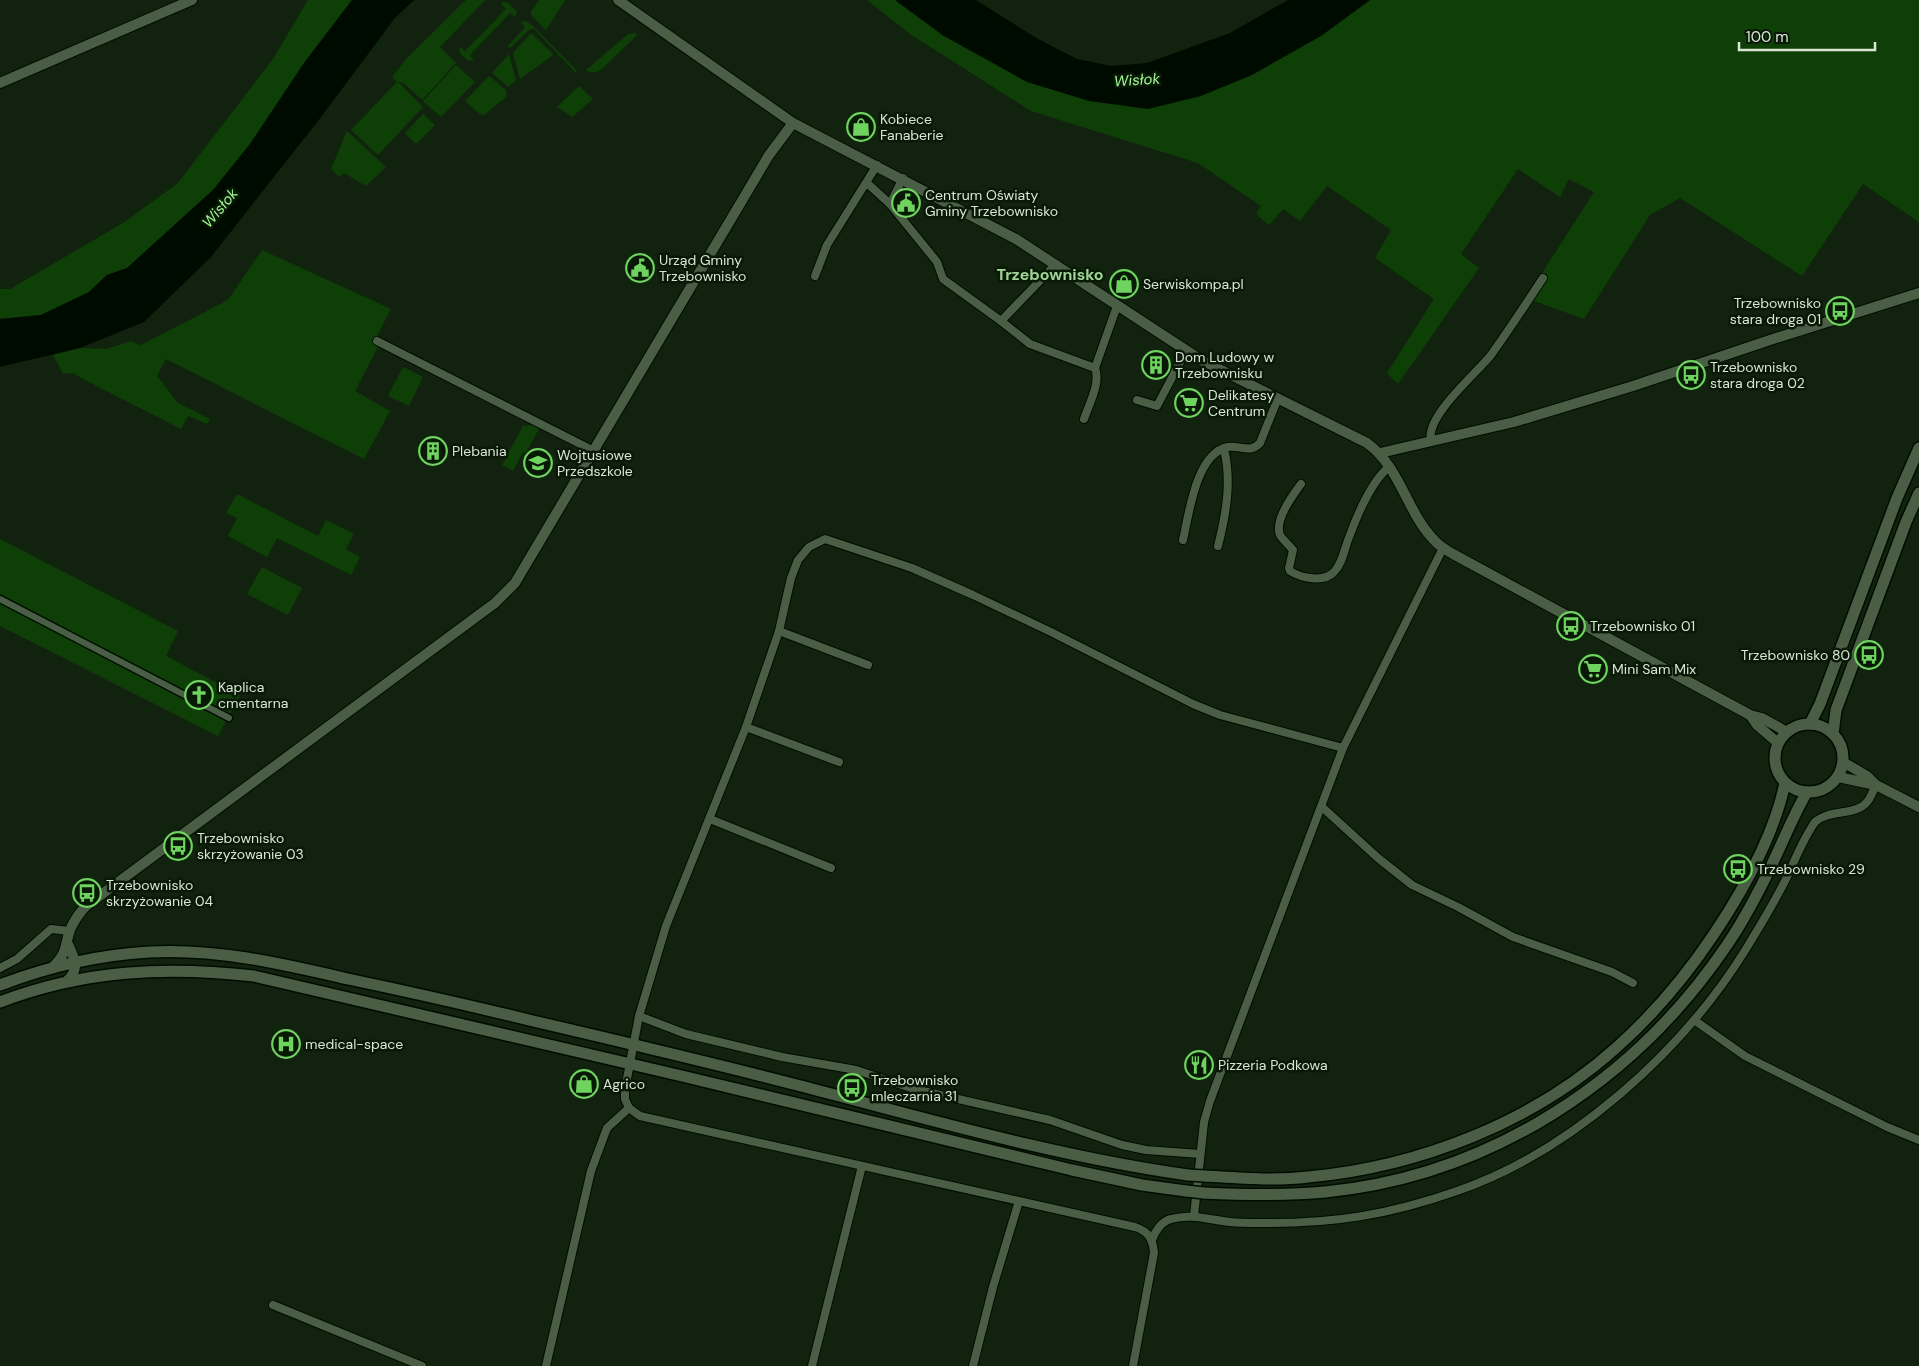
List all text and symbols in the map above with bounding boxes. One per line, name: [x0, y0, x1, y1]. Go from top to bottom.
scale bar: [1739, 20, 1875, 52]
text: 100 m: [1746, 27, 1789, 47]
water label: Wisłok: [1113, 68, 1161, 92]
place label: Kobiece Fanaberie: [880, 110, 944, 144]
shop icon: Kobiece Fanaberie: [846, 112, 876, 142]
water label: Wisłok: [198, 184, 243, 232]
place label: Centrum Oświaty Gminy Trzebownisko: [925, 186, 1058, 220]
public building icon: Centrum Oświaty Gminy Trzebownisko: [891, 188, 921, 218]
place label: Urząd Gminy Trzebownisko: [659, 251, 746, 285]
public building icon: Urząd Gminy Trzebownisko: [625, 253, 655, 283]
district label: Trzebownisko: [996, 264, 1104, 285]
shop icon: Serwiskompa.pl: [1109, 269, 1139, 299]
place label: Serwiskompa.pl: [1143, 275, 1244, 293]
place label: Trzebownisko stara droga 01: [1730, 294, 1821, 328]
bus stop icon: Trzebownisko stara droga 01: [1825, 296, 1855, 326]
place label: Dom Ludowy w Trzebownisku: [1175, 348, 1275, 382]
building icon: Dom Ludowy w Trzebownisku: [1141, 350, 1171, 380]
place label: Trzebownisko stara droga 02: [1710, 358, 1805, 392]
bus stop icon: Trzebownisko stara droga 02: [1676, 360, 1706, 390]
place label: Delikatesy Centrum: [1208, 386, 1274, 420]
supermarket icon: Delikatesy Centrum: [1174, 388, 1204, 418]
building icon: Plebania: [418, 436, 448, 466]
place label: Plebania: [452, 442, 507, 460]
place label: Wojtusiowe Przedszkole: [557, 446, 633, 480]
school or university icon: Wojtusiowe Przedszkole: [523, 448, 553, 478]
bus stop icon: Trzebownisko 01: [1556, 611, 1586, 641]
place label: Trzebownisko 01: [1590, 617, 1695, 635]
bus stop icon: Trzebownisko 80: [1854, 640, 1884, 670]
place label: Trzebownisko 80: [1741, 646, 1850, 664]
supermarket icon: Mini Sam Mix: [1578, 654, 1608, 684]
place label: Mini Sam Mix: [1612, 660, 1696, 678]
place label: Kaplica cmentarna: [218, 678, 288, 712]
church icon: Kaplica cmentarna: [184, 680, 214, 710]
place label: Trzebownisko skrzyżowanie 03: [197, 829, 304, 863]
bus stop icon: Trzebownisko skrzyżowanie 03: [163, 831, 193, 861]
bus stop icon: Trzebownisko 29: [1723, 854, 1753, 884]
place label: Trzebownisko 29: [1757, 860, 1865, 878]
place label: Trzebownisko skrzyżowanie 04: [106, 876, 214, 910]
bus stop icon: Trzebownisko skrzyżowanie 04: [72, 878, 102, 908]
hospital icon: medical-space: [271, 1029, 301, 1059]
place label: medical-space: [305, 1035, 403, 1053]
restaurant icon: Pizzeria Podkowa: [1184, 1050, 1214, 1080]
place label: Pizzeria Podkowa: [1218, 1056, 1328, 1074]
shop icon: Agrico: [569, 1069, 599, 1099]
place label: Trzebownisko mleczarnia 31: [871, 1071, 958, 1105]
bus stop icon: Trzebownisko mleczarnia 31: [837, 1073, 867, 1103]
place label: Agrico: [603, 1075, 645, 1093]

